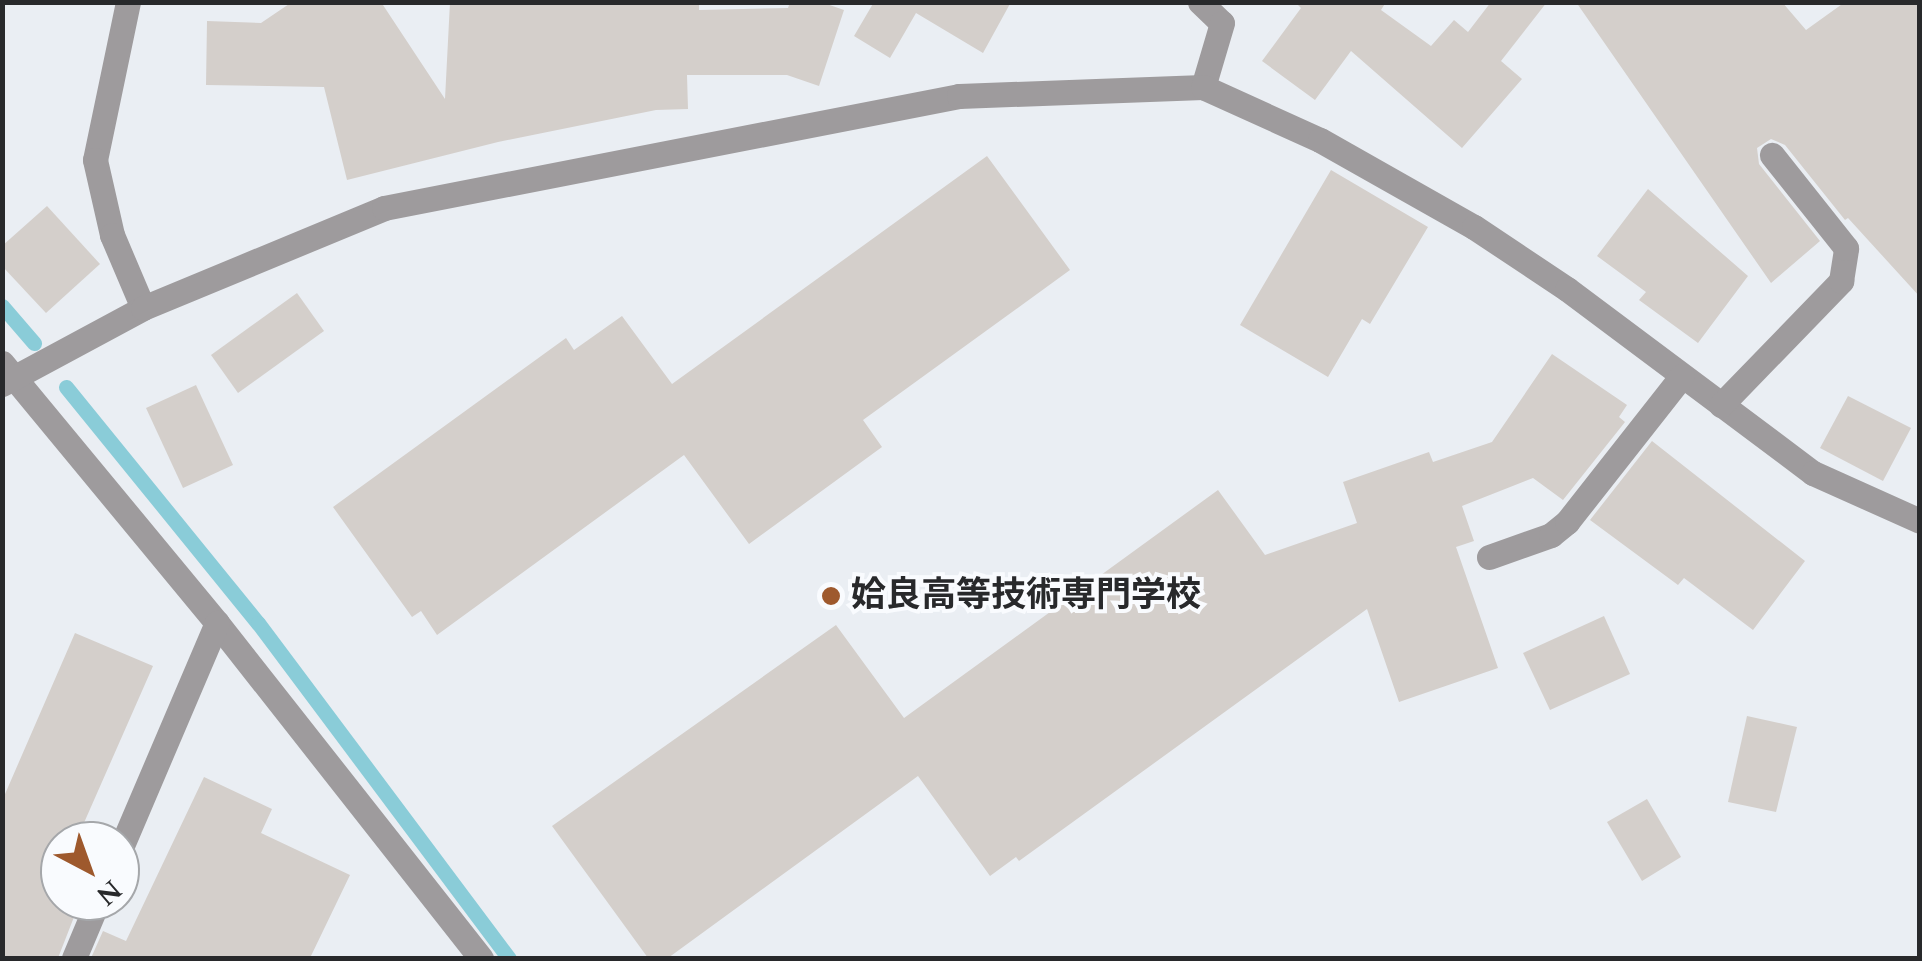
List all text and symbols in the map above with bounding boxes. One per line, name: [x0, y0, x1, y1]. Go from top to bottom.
place label: 姶良高等技術専門学校: [851, 575, 1201, 617]
marker: 姶良高等技術専門学校: [820, 585, 842, 607]
north arrow: [40, 821, 140, 921]
text: N: [86, 869, 131, 916]

